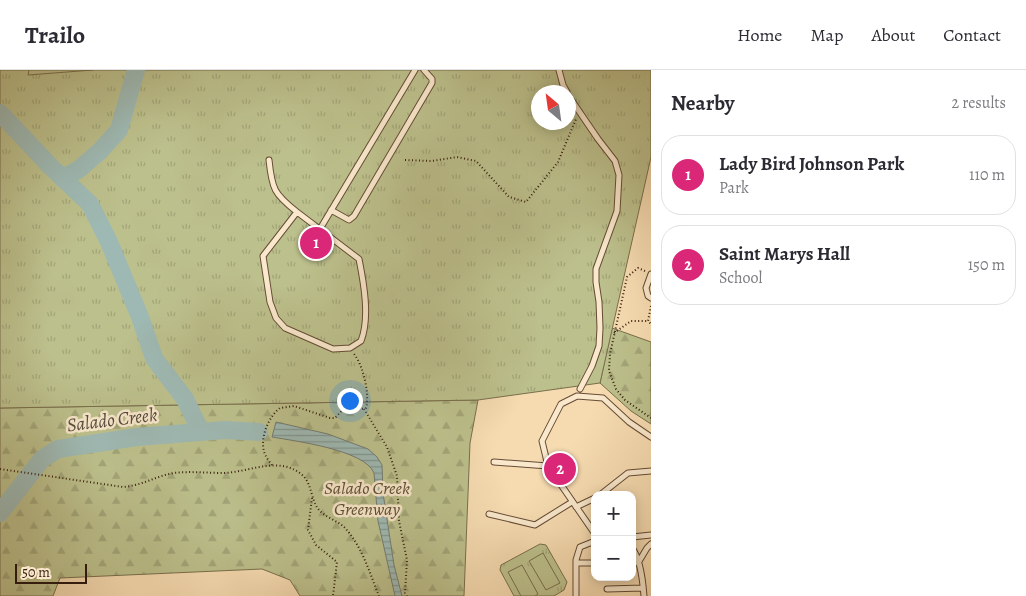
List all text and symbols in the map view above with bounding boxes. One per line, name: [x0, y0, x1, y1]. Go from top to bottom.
text: Trailo: [25, 19, 85, 51]
text: Home: [737, 23, 782, 47]
text: Map: [810, 23, 843, 47]
text: About: [871, 23, 915, 47]
text: Contact: [943, 23, 1001, 47]
north arrow: [531, 85, 576, 130]
text: Nearby: [671, 89, 734, 117]
text: 2 results: [951, 92, 1006, 114]
text: Lady Bird Johnson Park: [719, 151, 904, 177]
text: 1: [685, 164, 691, 186]
text: 110 m: [969, 164, 1005, 186]
text: Park: [719, 177, 749, 199]
pin: 1: [300, 224, 332, 262]
text: Saint Marys Hall: [719, 241, 850, 267]
text: 2: [684, 254, 692, 276]
text: 150 m: [968, 254, 1005, 276]
text: School: [719, 267, 762, 289]
your location: [337, 388, 363, 414]
water label: Salado Creek: [65, 402, 159, 438]
pin: 2: [544, 450, 576, 488]
park label: Salado Creek Greenway: [324, 476, 410, 521]
map controls: [591, 491, 636, 581]
button: +: [591, 491, 636, 536]
button: −: [591, 536, 636, 581]
scale bar: [15, 561, 88, 584]
text: 50 m: [22, 563, 50, 582]

